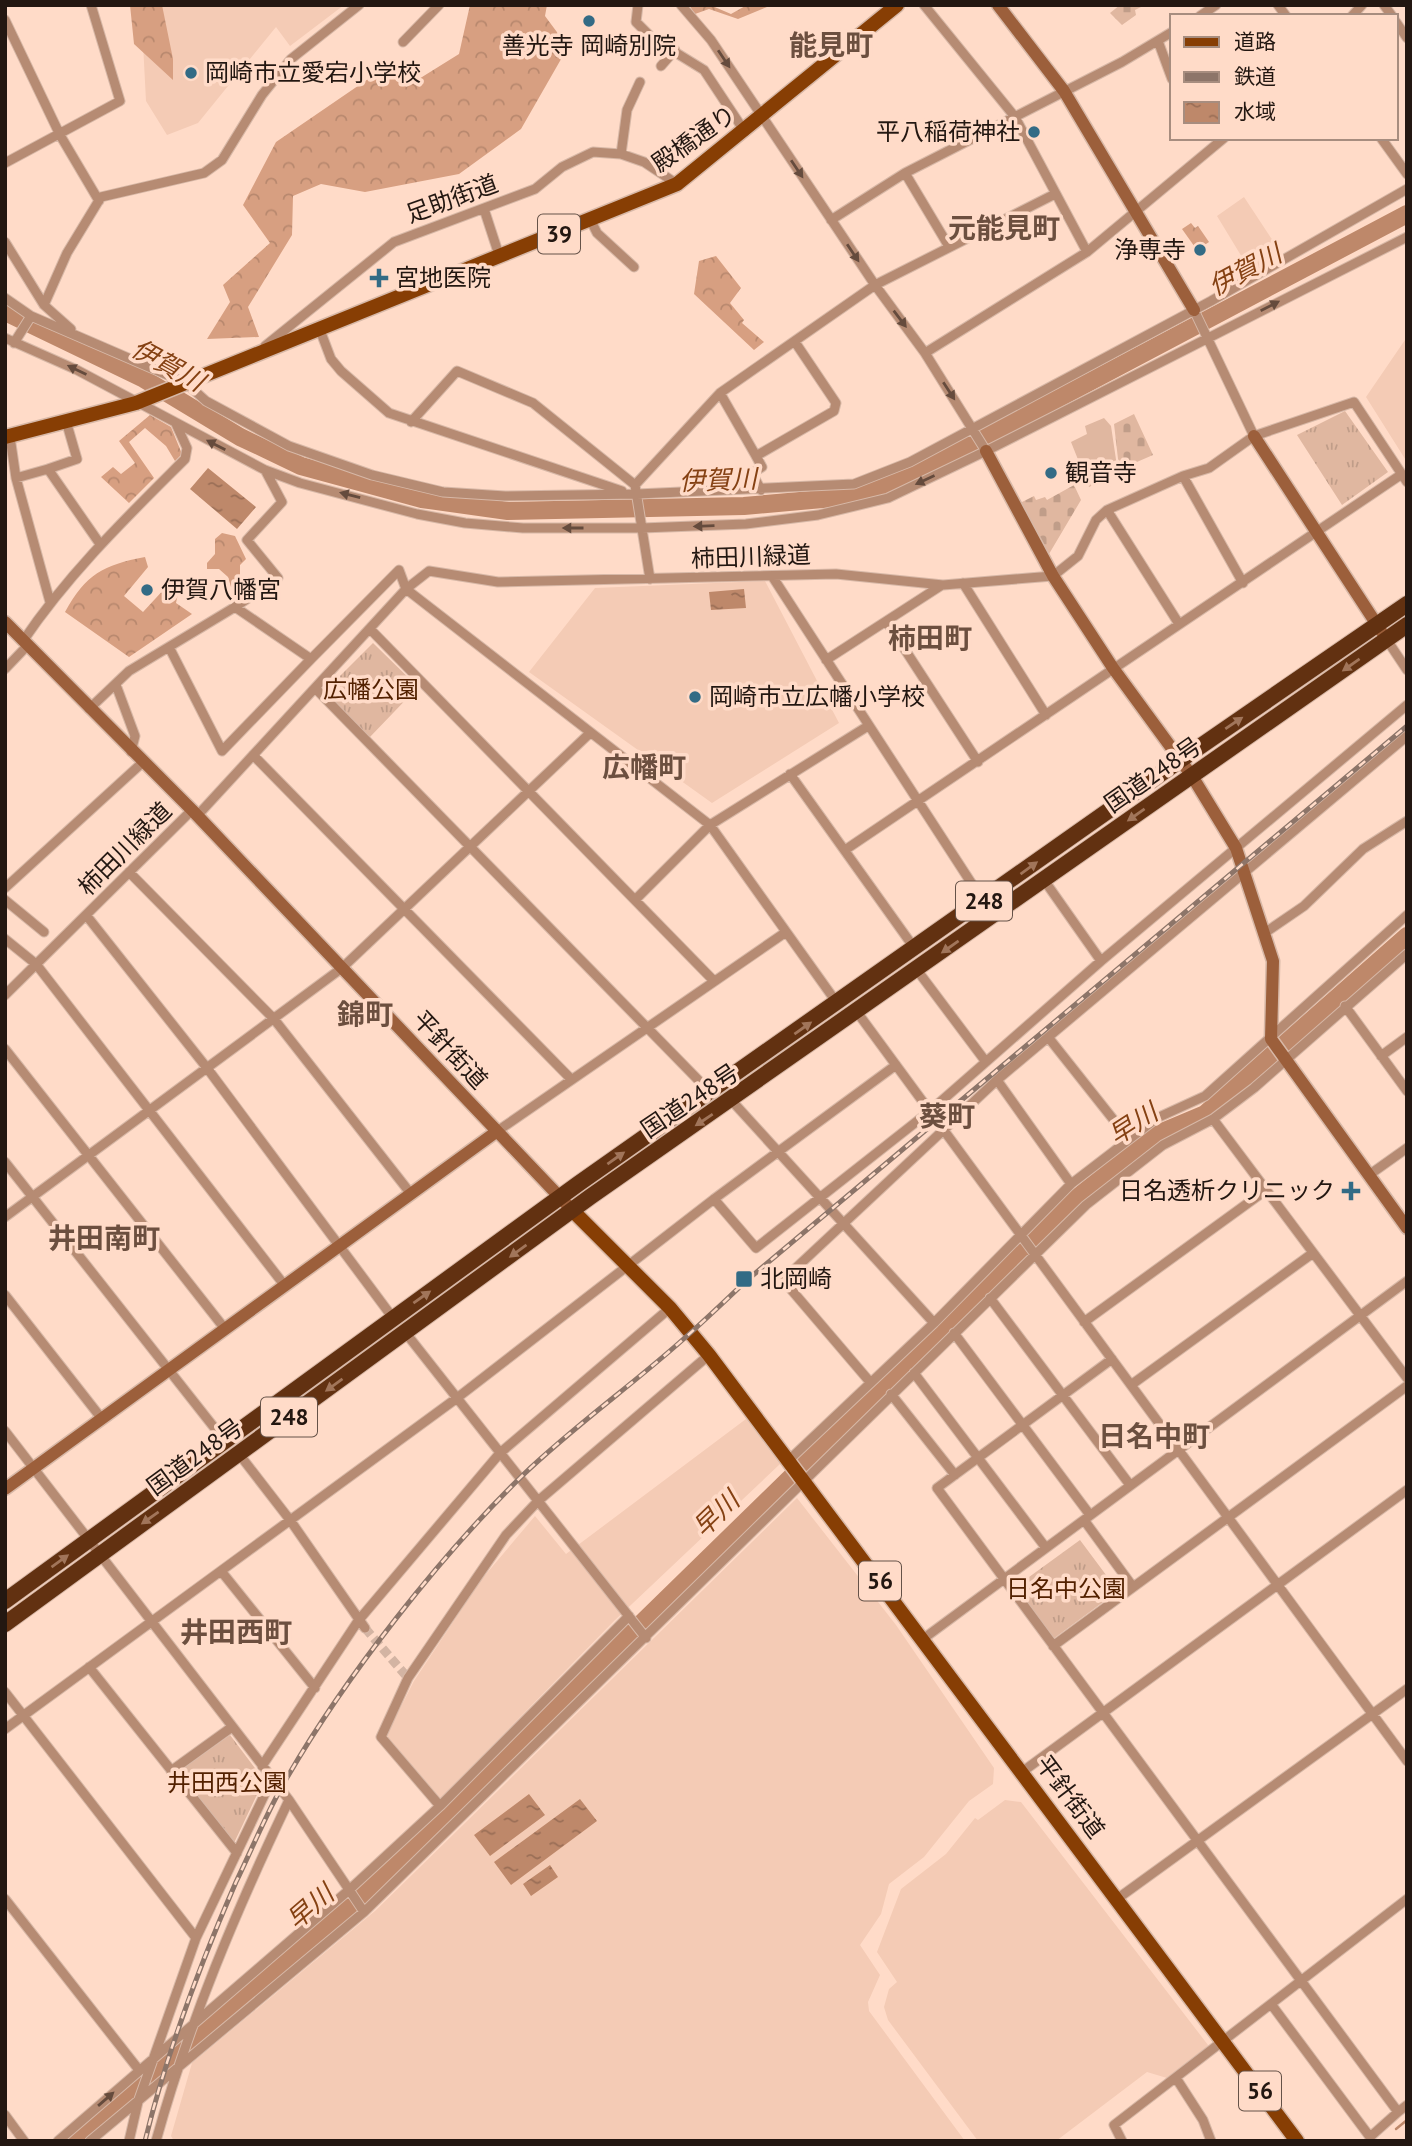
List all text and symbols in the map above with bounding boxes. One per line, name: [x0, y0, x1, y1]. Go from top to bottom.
marker: 善光寺 岡崎別院: [581, 13, 597, 29]
legend: [1170, 14, 1398, 140]
district label: 能見町: [789, 26, 873, 63]
text: 道路: [1234, 28, 1276, 55]
place label: 善光寺 岡崎別院: [502, 30, 676, 61]
one-way arrow: [717, 49, 730, 69]
place label: 岡崎市立愛宕小学校: [205, 57, 421, 88]
text: 鉄道: [1234, 63, 1276, 90]
marker: 岡崎市立愛宕小学校: [183, 65, 199, 81]
street label: 殿橋通り: [646, 98, 742, 179]
text: 水域: [1234, 98, 1276, 125]
place label: 平八稲荷神社: [876, 116, 1020, 147]
marker: 平八稲荷神社: [1026, 124, 1042, 140]
one-way arrow: [790, 160, 804, 178]
street label: 足助街道: [401, 168, 502, 230]
district label: 元能見町: [948, 209, 1060, 246]
road number: 39: [538, 215, 580, 254]
place label: 浄専寺: [1114, 234, 1186, 265]
water label: 伊賀川: [1203, 235, 1290, 302]
marker: 浄専寺: [1192, 242, 1208, 258]
one-way arrow: [846, 243, 859, 262]
place label: 宮地医院: [395, 262, 491, 293]
marker: 宮地医院: [369, 268, 389, 288]
one-way arrow: [1260, 301, 1280, 312]
one-way arrow: [893, 310, 907, 328]
water label: 伊賀川: [126, 331, 213, 399]
one-way arrow: [67, 365, 87, 376]
one-way arrow: [943, 381, 956, 400]
one-way arrow: [206, 439, 226, 450]
place label: 観音寺: [1065, 457, 1137, 488]
water label: 伊賀川: [678, 462, 761, 497]
marker: 観音寺: [1043, 465, 1059, 481]
one-way arrow: [915, 474, 935, 486]
one-way arrow: [338, 489, 360, 500]
one-way arrow: [693, 520, 715, 531]
one-way arrow: [562, 522, 584, 534]
street label: 柿田川緑道: [690, 539, 811, 574]
place label: 伊賀八幡宮: [161, 574, 281, 605]
marker: 伊賀八幡宮: [139, 582, 155, 598]
district label: 柿田町: [888, 619, 972, 656]
one-way arrow: [1342, 658, 1360, 672]
park label: 広幡公園: [323, 674, 419, 705]
place label: 岡崎市立広幡小学校: [709, 681, 925, 712]
marker: 岡崎市立広幡小学校: [687, 689, 703, 705]
one-way arrow: [1225, 717, 1244, 730]
street label: 国道248号: [1098, 730, 1207, 819]
district label: 広幡町: [602, 748, 686, 785]
street label: 柿田川緑道: [71, 795, 178, 902]
one-way arrow: [1127, 808, 1145, 822]
one-way arrow: [1020, 861, 1038, 875]
road number: 248: [956, 882, 1012, 920]
one-way arrow: [941, 940, 959, 954]
district label: 錦町: [337, 995, 393, 1032]
street label: 平針街道: [406, 1004, 494, 1095]
one-way arrow: [794, 1021, 812, 1035]
street label: 国道248号: [635, 1057, 745, 1145]
water label: 早川: [1102, 1094, 1166, 1152]
district label: 葵町: [919, 1097, 975, 1134]
one-way arrow: [694, 1113, 714, 1126]
one-way arrow: [607, 1151, 625, 1165]
place label: 日名透析クリニック: [1119, 1175, 1335, 1206]
marker: 日名透析クリニック: [1341, 1181, 1361, 1201]
district label: 井田南町: [48, 1219, 160, 1256]
one-way arrow: [509, 1244, 527, 1258]
place label: 北岡崎: [760, 1263, 832, 1294]
marker: 北岡崎: [734, 1269, 754, 1289]
one-way arrow: [413, 1290, 431, 1304]
one-way arrow: [325, 1377, 343, 1391]
road number: 248: [261, 1398, 317, 1436]
street label: 国道248号: [141, 1411, 249, 1502]
district label: 日名中町: [1098, 1417, 1210, 1454]
water label: 早川: [685, 1482, 748, 1544]
one-way arrow: [141, 1511, 159, 1525]
one-way arrow: [51, 1554, 69, 1568]
road number: 56: [859, 1562, 901, 1600]
park label: 日名中公園: [1006, 1573, 1126, 1604]
district label: 井田西町: [180, 1613, 292, 1650]
street label: 平針街道: [1029, 1749, 1112, 1844]
park label: 井田西公園: [167, 1767, 287, 1798]
water label: 早川: [279, 1875, 342, 1936]
road number: 56: [1239, 2072, 1281, 2110]
one-way arrow: [97, 2091, 115, 2107]

